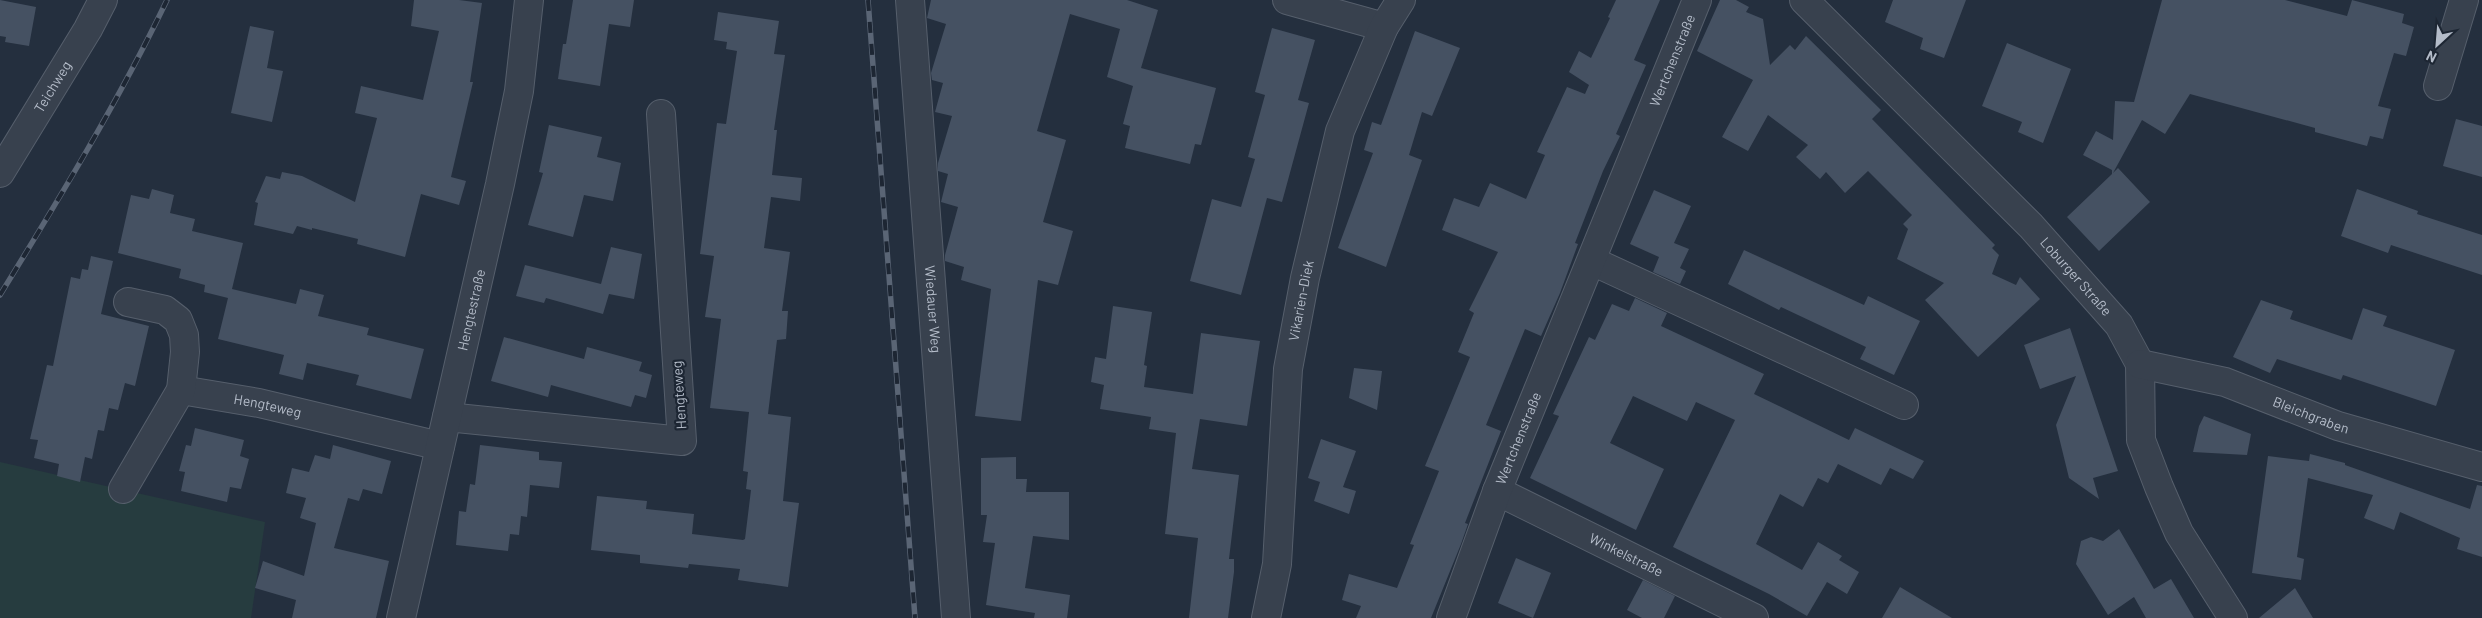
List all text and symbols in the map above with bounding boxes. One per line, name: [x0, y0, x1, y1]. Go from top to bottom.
street label: Wertchenstraße: [1645, 11, 1698, 109]
north arrow: [2412, 20, 2462, 70]
text: N: [2423, 47, 2439, 67]
street label: Teichweg: [30, 58, 75, 116]
street label: Loburger Straße: [2037, 233, 2116, 319]
street label: Vikarien-Diek: [1284, 259, 1317, 342]
street label: Wiedauer Weg: [922, 265, 945, 353]
street label: Hengtestraße: [453, 267, 488, 352]
street label: Hengteweg: [668, 360, 689, 430]
street label: Wertchenstraße: [1492, 389, 1544, 487]
street label: Hengteweg: [233, 390, 303, 421]
street label: Bleichgraben: [2271, 392, 2351, 437]
street label: Winkelstraße: [1587, 529, 1666, 580]

